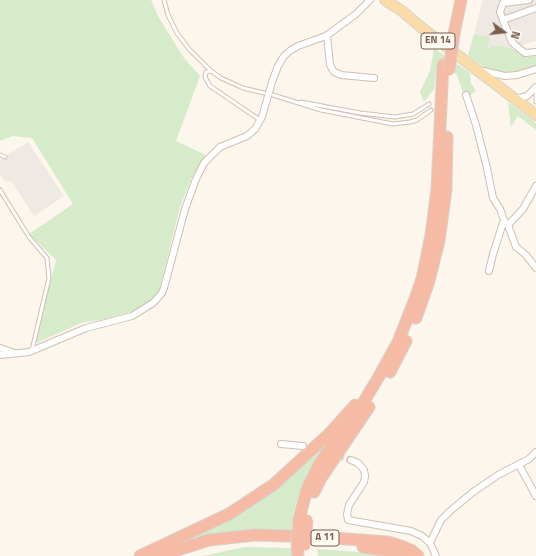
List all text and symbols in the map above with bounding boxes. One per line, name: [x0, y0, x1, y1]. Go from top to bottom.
north arrow: [484, 12, 524, 52]
text: N: [507, 29, 524, 41]
road number: EN 14: [421, 33, 455, 49]
road number: A 11: [311, 530, 339, 546]

